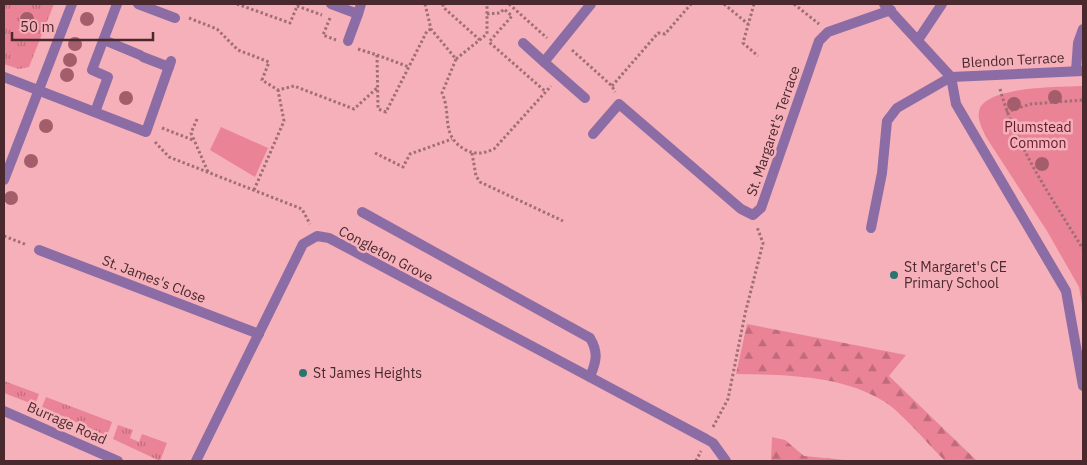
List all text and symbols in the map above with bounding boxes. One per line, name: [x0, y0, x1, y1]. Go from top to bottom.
scale bar: [12, 10, 154, 42]
text: 50 m: [20, 17, 55, 36]
street label: Blendon Terrace: [961, 48, 1065, 72]
street label: St. Margaret's Terrace: [742, 63, 804, 199]
park label: Plumstead Common: [1004, 118, 1072, 152]
street label: Congleton Grove: [336, 222, 437, 287]
street label: St. James's Close: [100, 251, 209, 307]
place label: St Margaret's CE Primary School: [904, 258, 1007, 292]
marker: St Margaret's CE Primary School: [888, 269, 900, 281]
place label: St James Heights: [313, 364, 422, 382]
marker: St James Heights: [297, 367, 309, 379]
street label: Burrage Road: [24, 397, 110, 449]

